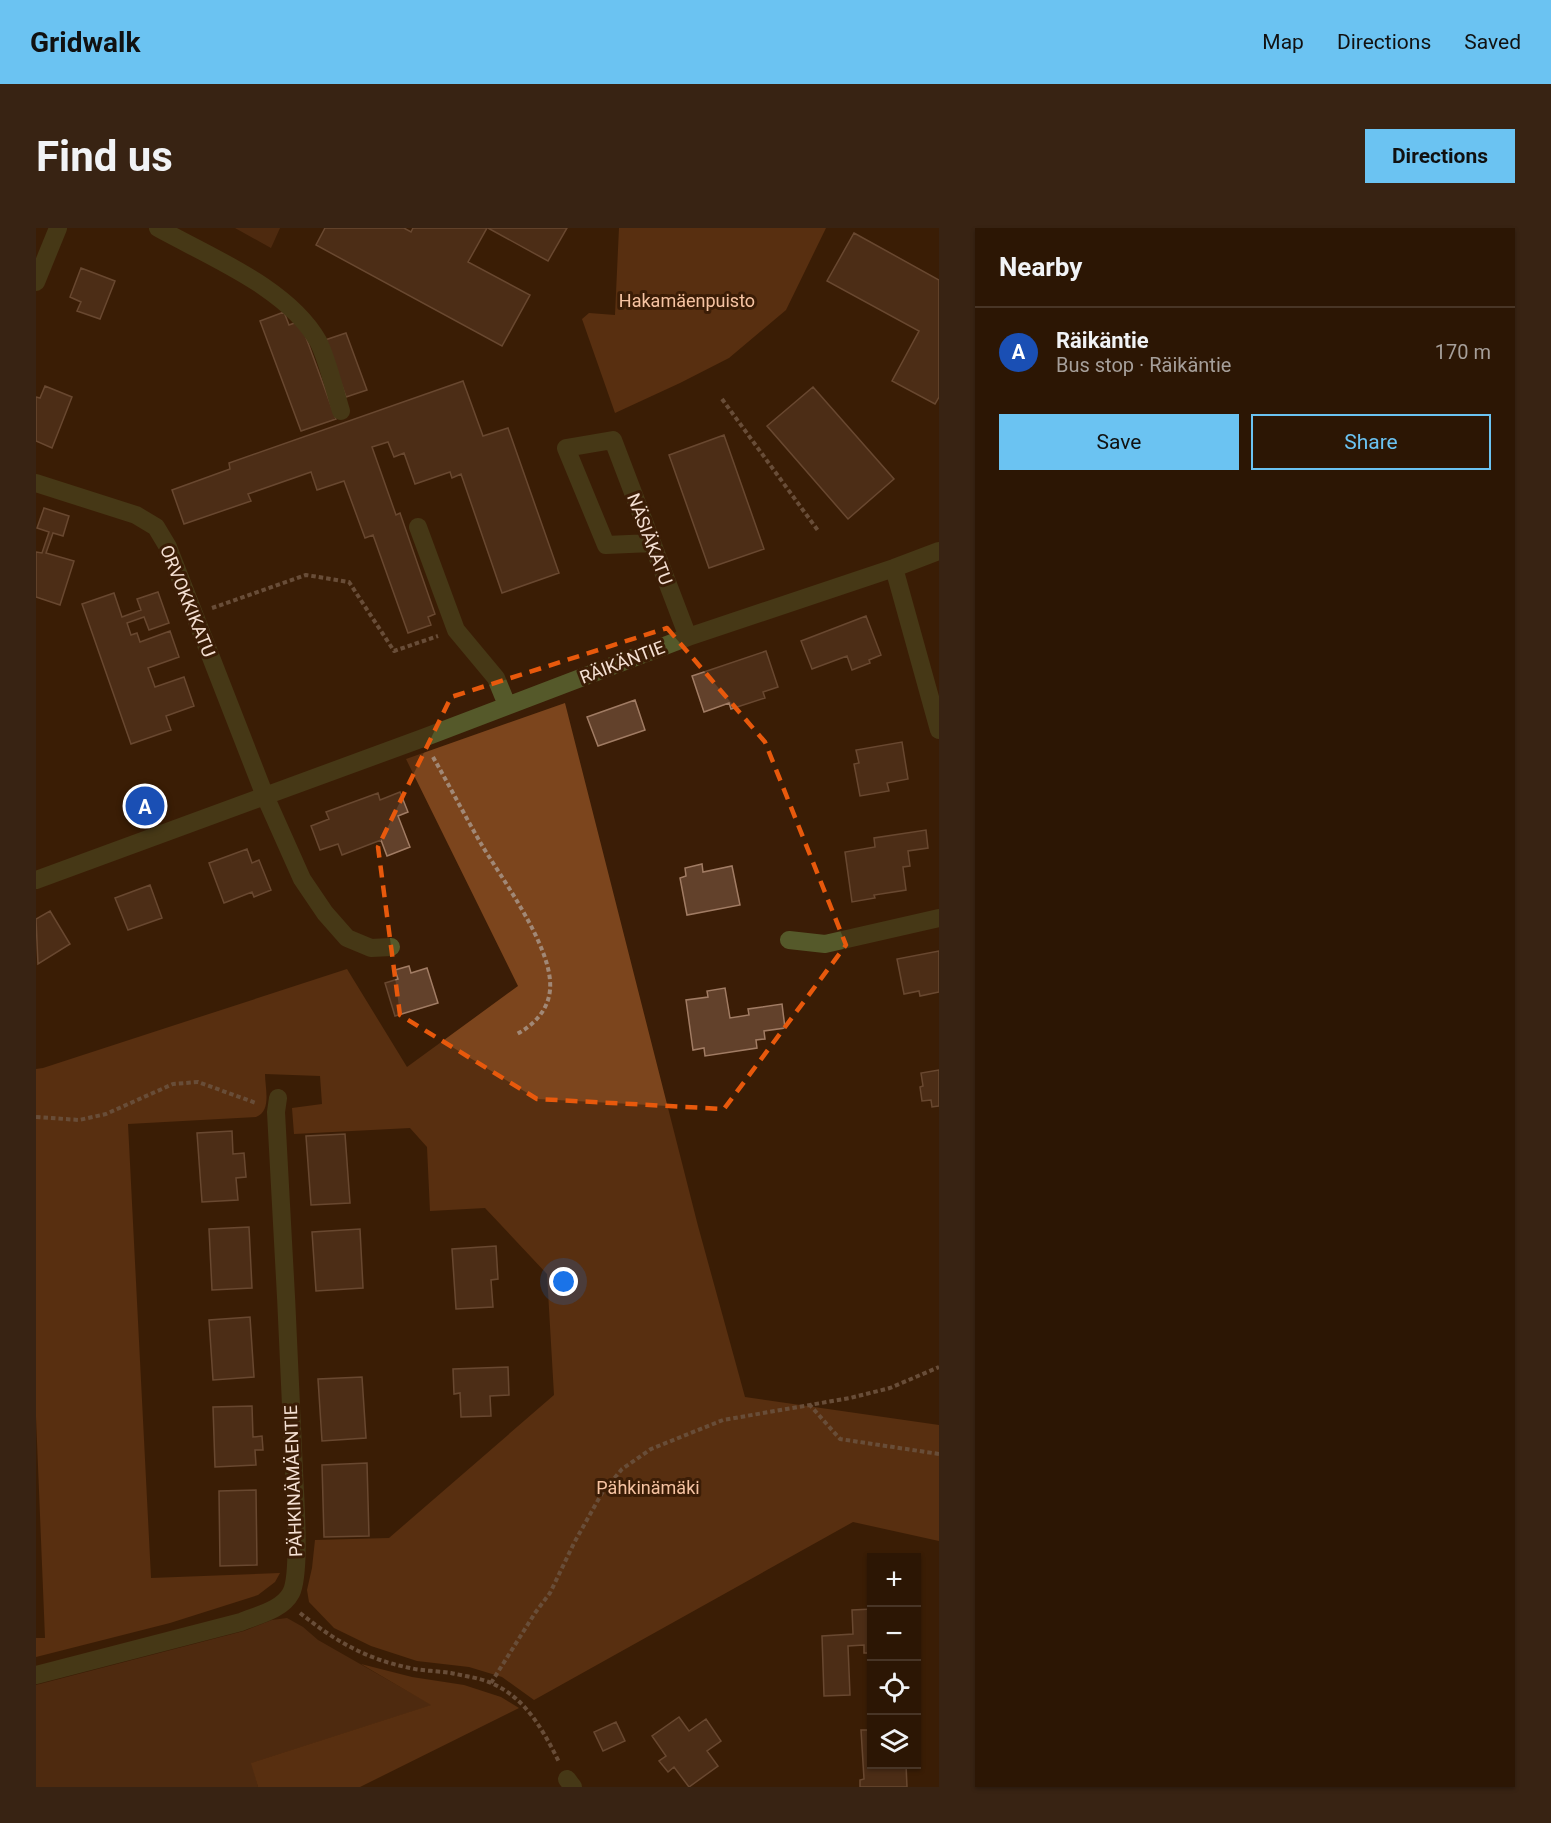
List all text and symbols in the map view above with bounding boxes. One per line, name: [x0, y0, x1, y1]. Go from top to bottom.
text: Gridwalk: [30, 26, 140, 59]
text: Map: [1262, 30, 1304, 54]
text: Directions: [1337, 30, 1431, 54]
text: Saved: [1464, 30, 1521, 54]
button: Directions: [1365, 129, 1515, 183]
text: Find us: [36, 132, 173, 181]
text: Nearby: [999, 252, 1082, 282]
park label: Hakamäenpuisto: [619, 290, 755, 311]
text: Räikäntie: [1056, 328, 1149, 353]
text: A: [1012, 340, 1025, 364]
text: 170 m: [1435, 340, 1491, 364]
text: Bus stop · Räikäntie: [1056, 353, 1231, 377]
button: Save: [999, 414, 1239, 470]
button: Share: [1251, 414, 1491, 470]
street label: NÄSIÄKATU: [623, 490, 677, 588]
street label: ORVOKKIKATU: [156, 542, 220, 660]
street label: RÄIKÄNTIE: [577, 636, 667, 688]
pin: A: [126, 784, 164, 828]
your location: [549, 1267, 578, 1296]
street label: PÄHKINÄMÄENTIE: [280, 1405, 306, 1557]
park label: Pähkinämäki: [596, 1477, 700, 1498]
map controls: [867, 1553, 921, 1769]
button: +: [867, 1553, 921, 1607]
button: −: [867, 1607, 921, 1661]
button: locate: [867, 1661, 921, 1715]
button: layers: [867, 1715, 921, 1769]

